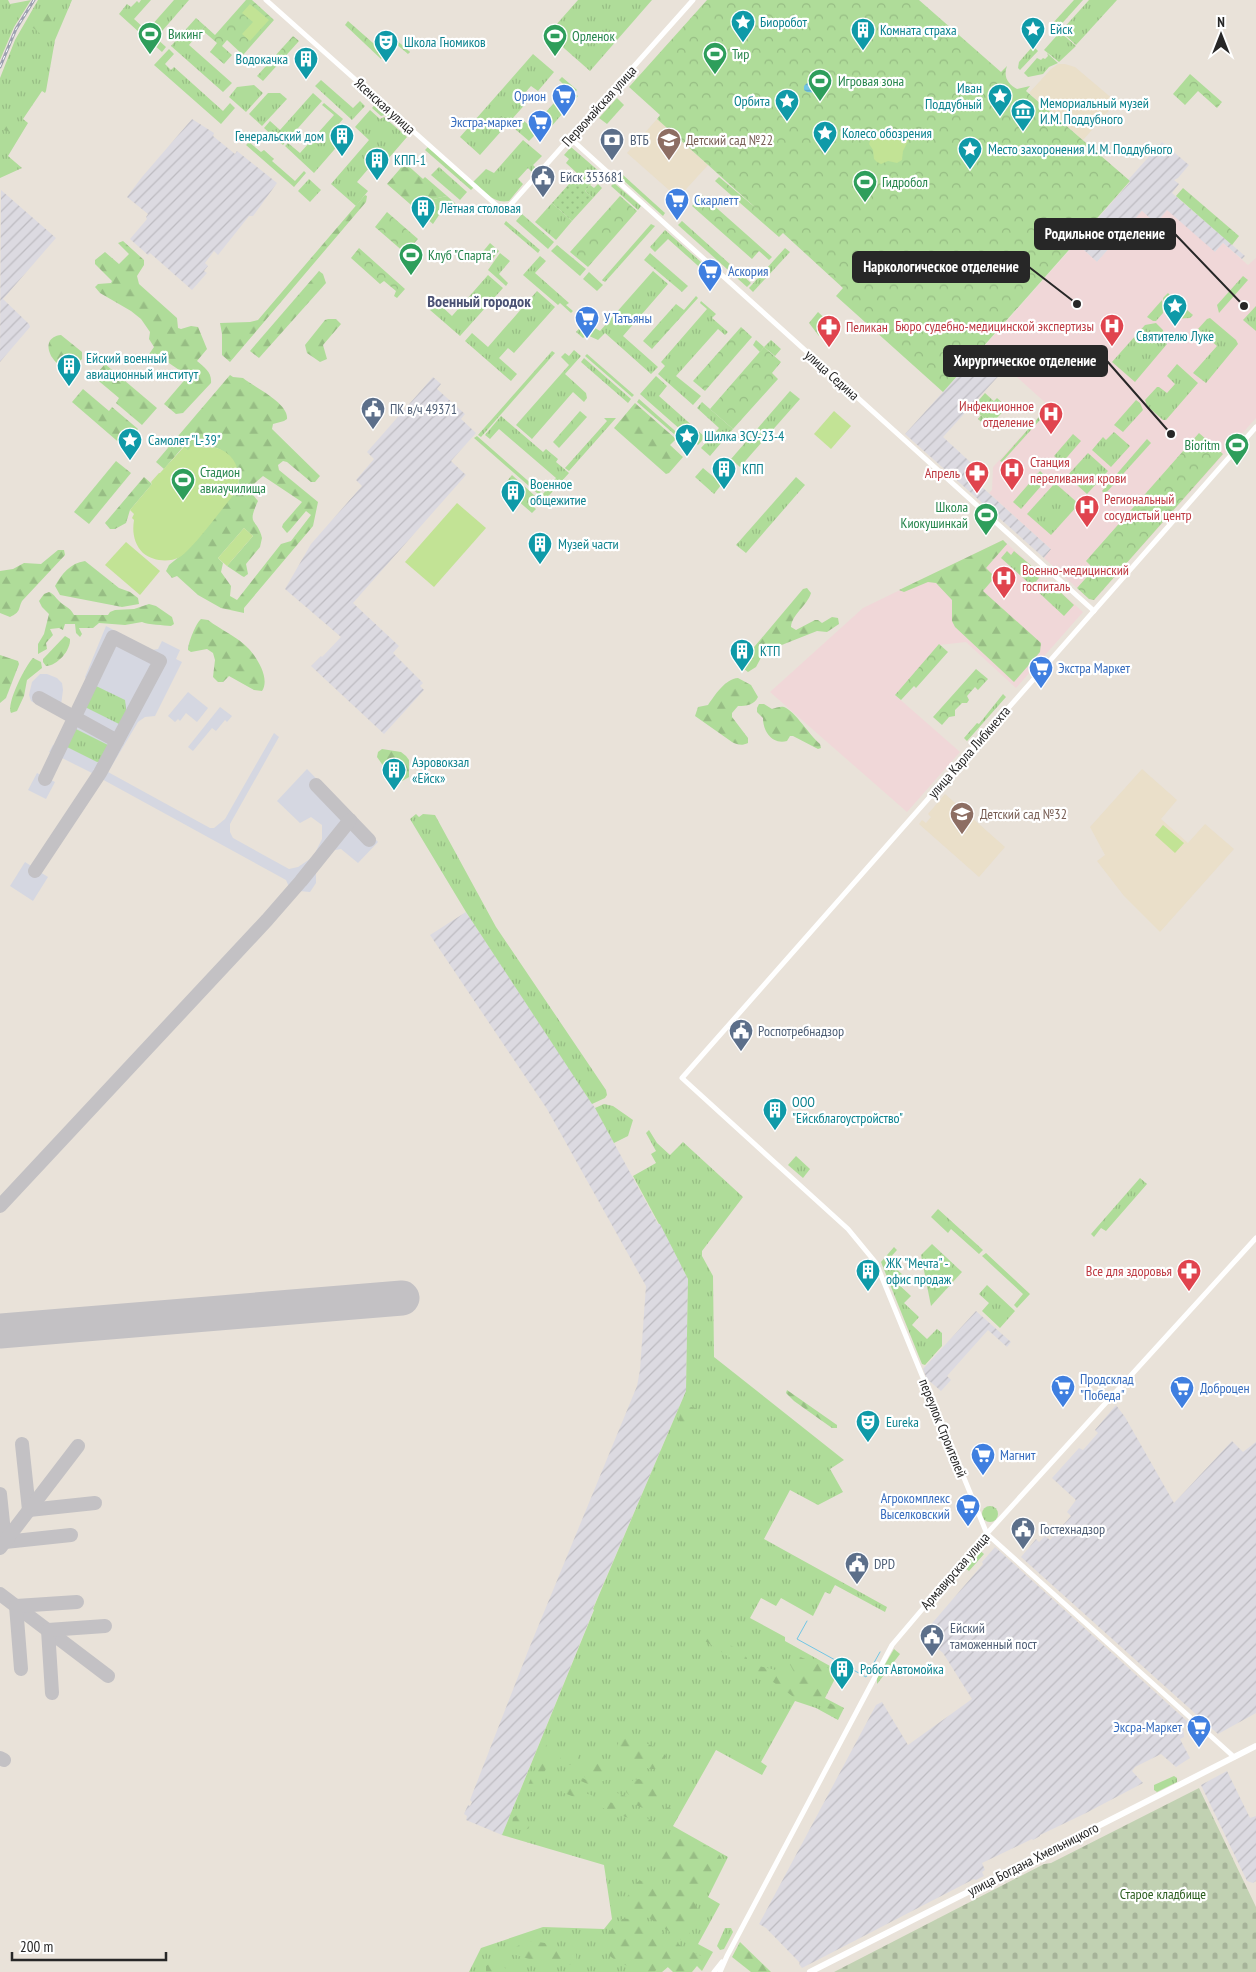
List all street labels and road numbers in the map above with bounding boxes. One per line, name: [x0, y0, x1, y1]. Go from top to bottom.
street label: Первомайская улица: [558, 62, 640, 150]
street label: Ясенская улица: [351, 74, 419, 138]
street label: улица Седина: [801, 346, 863, 404]
street label: улица Карла Либкнехта: [924, 702, 1014, 802]
street label: переулок Строителей: [915, 1376, 971, 1480]
street label: Армавирская улица: [917, 1529, 993, 1613]
street label: улица Богдана Хмельницкого: [964, 1818, 1102, 1900]

